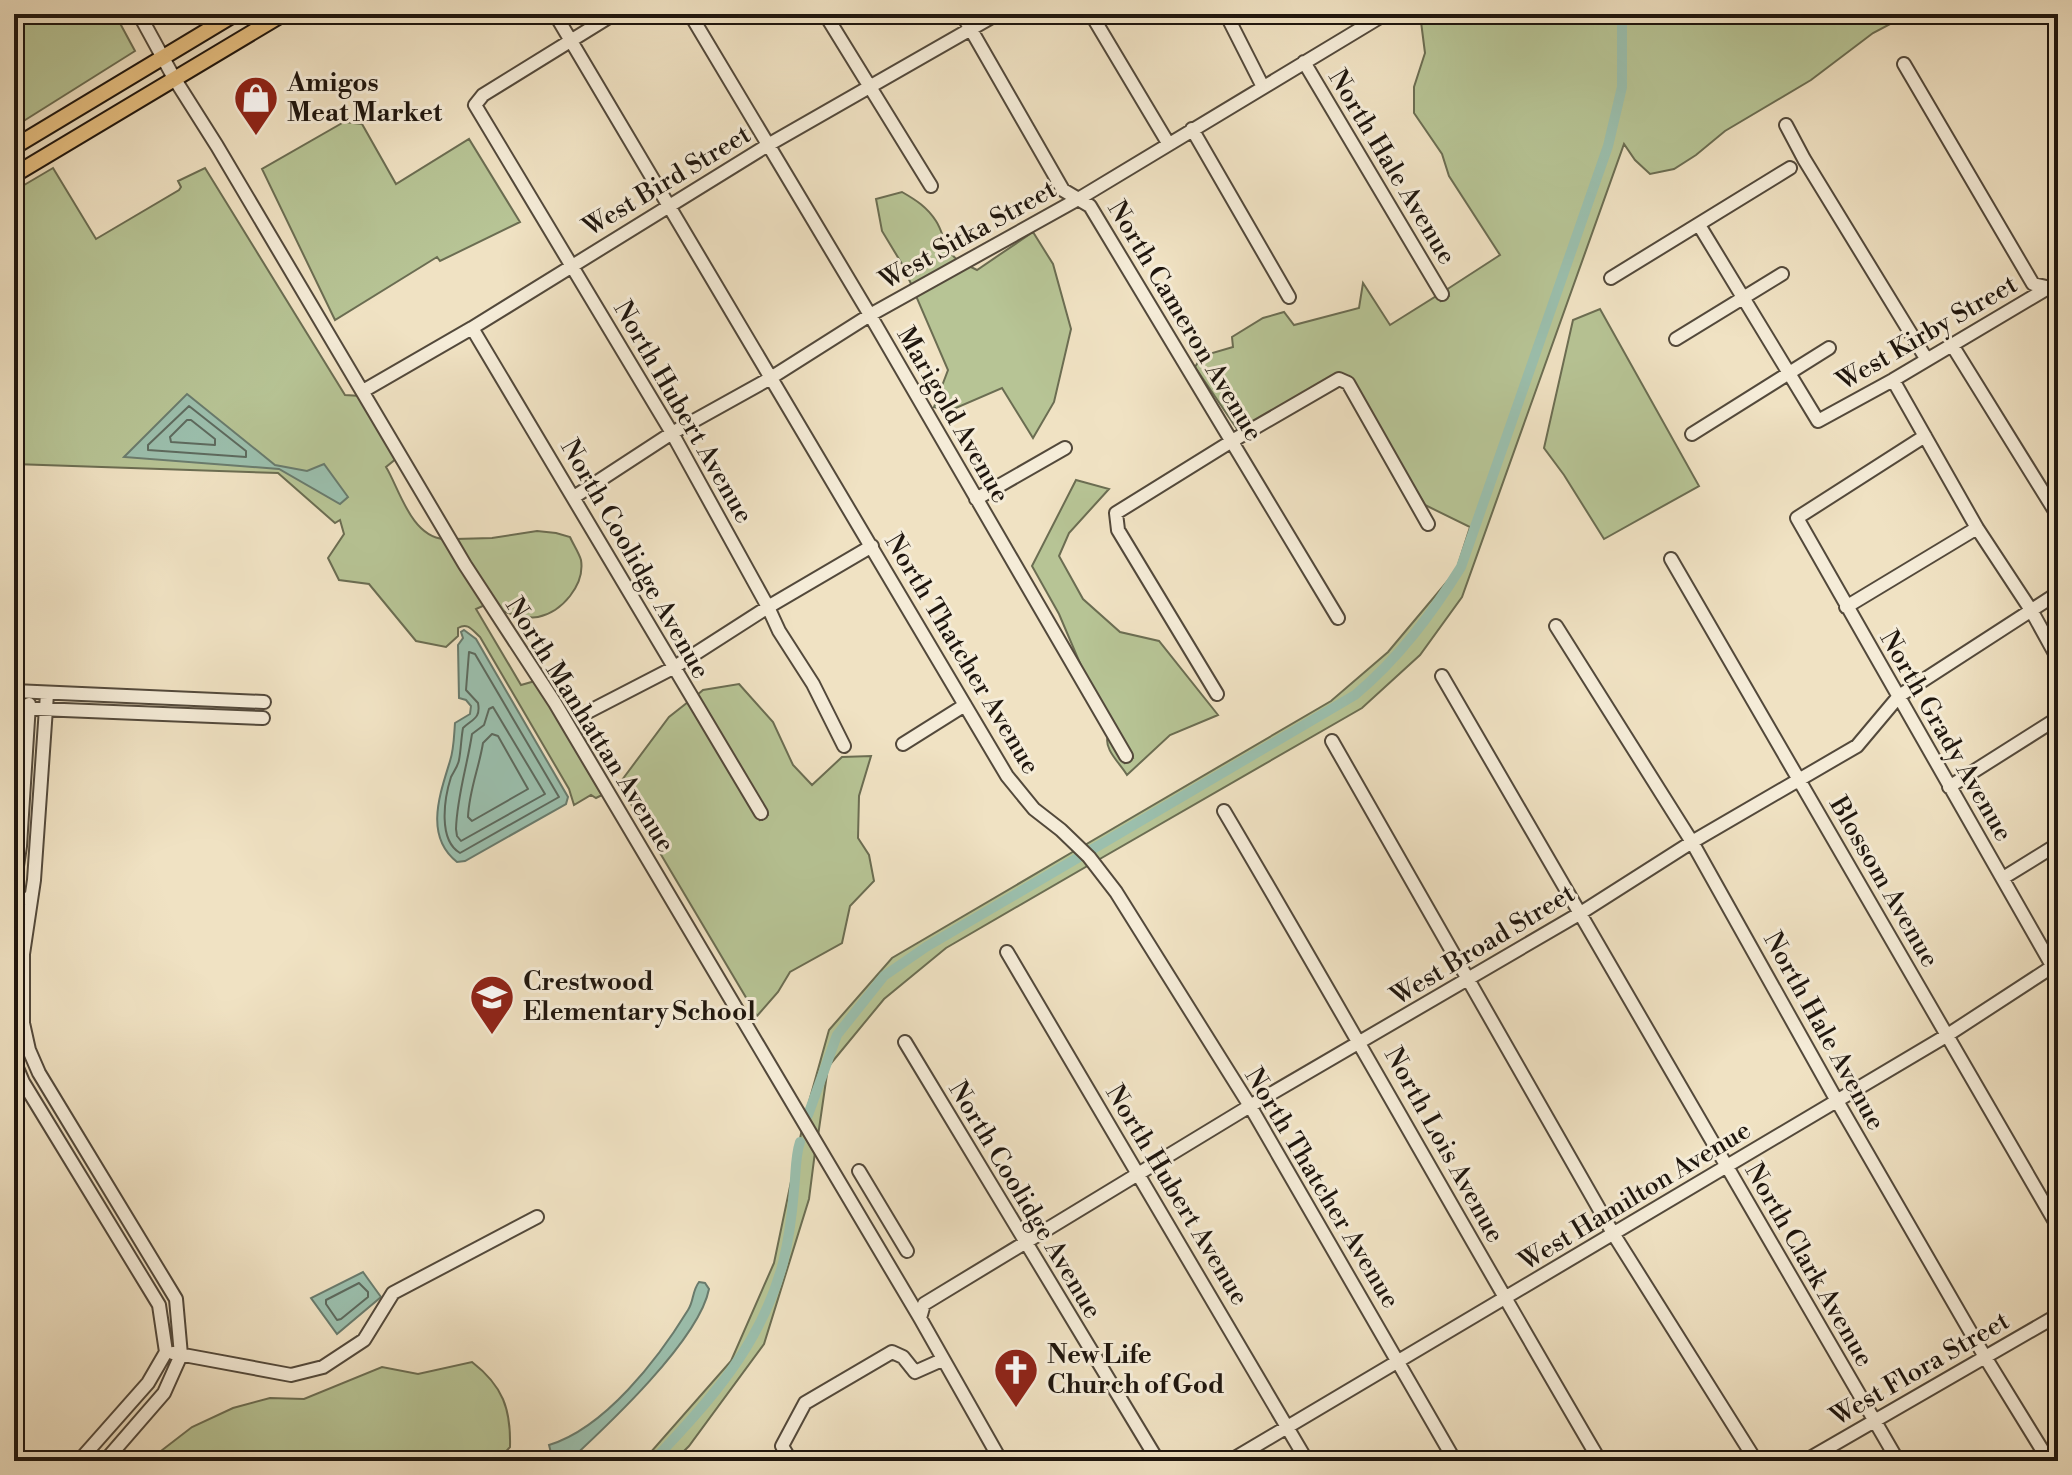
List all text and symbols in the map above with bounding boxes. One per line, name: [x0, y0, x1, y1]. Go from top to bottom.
street label: North Hale Avenue: [1321, 64, 1463, 270]
place label: Amigos Meat Market: [286, 67, 443, 129]
shop icon: Amigos Meat Market: [232, 74, 280, 137]
street label: West Bird Street: [577, 118, 757, 244]
street label: West Sitka Street: [873, 173, 1062, 297]
street label: North Cameron Avenue: [1100, 195, 1270, 447]
street label: West Kirby Street: [1830, 268, 2023, 398]
street label: North Hubert Avenue: [606, 295, 760, 529]
street label: Marigold Avenue: [890, 321, 1016, 509]
street label: North Coolidge Avenue: [553, 433, 717, 685]
street label: North Thatcher Avenue: [877, 528, 1047, 780]
street label: North Manhattan Avenue: [498, 592, 682, 858]
street label: North Grady Avenue: [1873, 625, 2019, 847]
street label: Blossom Avenue: [1822, 790, 1946, 973]
street label: West Broad Street: [1384, 877, 1581, 1013]
street label: North Hale Avenue: [1756, 926, 1892, 1136]
place label: Crestwood Elementary School: [523, 966, 756, 1028]
school or university icon: Crestwood Elementary School: [468, 973, 516, 1036]
street label: North Lois Avenue: [1377, 1042, 1511, 1248]
street label: North Thatcher Avenue: [1237, 1062, 1407, 1314]
street label: North Coolidge Avenue: [941, 1075, 1109, 1325]
street label: North Hubert Avenue: [1098, 1079, 1256, 1311]
street label: West Hamilton Avenue: [1513, 1114, 1757, 1278]
street label: North Clark Avenue: [1738, 1157, 1880, 1373]
street label: West Flora Street: [1824, 1305, 2015, 1434]
place label: New Life Church of God: [1047, 1339, 1224, 1401]
church icon: New Life Church of God: [992, 1346, 1040, 1409]

